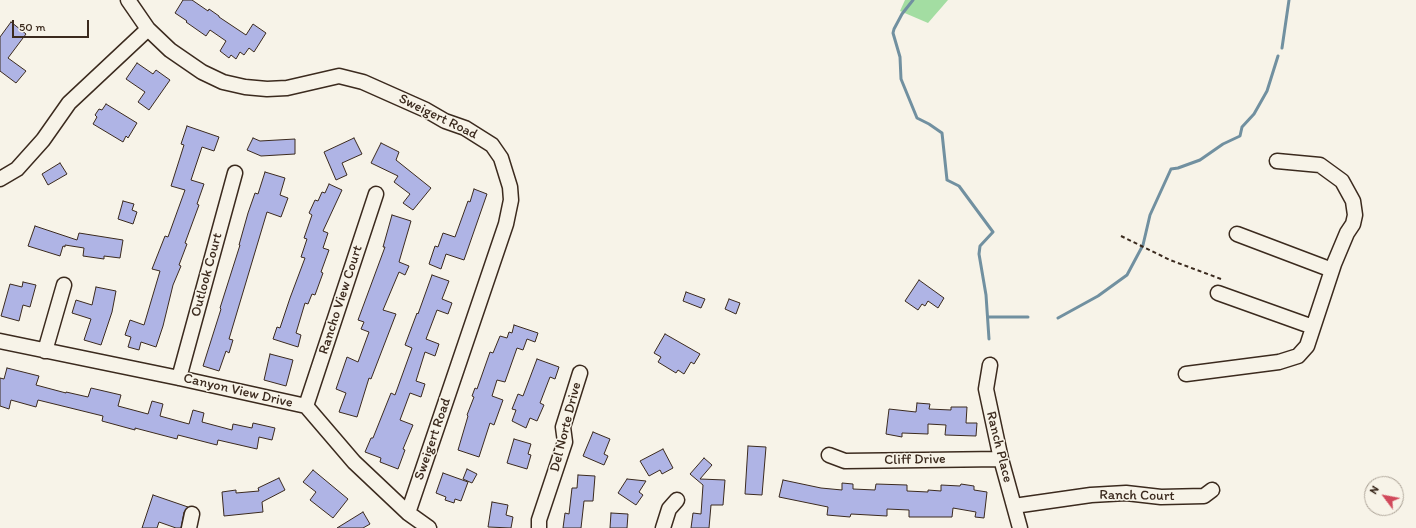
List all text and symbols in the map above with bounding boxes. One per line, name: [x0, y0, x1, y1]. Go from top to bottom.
scale bar: [14, 12, 91, 38]
text: 50 m: [19, 20, 45, 34]
street label: Sweigert Road: [396, 91, 480, 143]
street label: Outlook Court: [188, 231, 226, 319]
street label: Rancho View Court: [315, 243, 367, 357]
street label: Canyon View Drive: [182, 370, 294, 412]
street label: Del Norte Drive: [547, 380, 585, 474]
street label: Sweigert Road: [411, 396, 455, 482]
street label: Ranch Place: [982, 410, 1016, 484]
street label: Cliff Drive: [884, 451, 946, 469]
north arrow: [1364, 476, 1404, 516]
text: N: [1367, 483, 1382, 497]
street label: Ranch Court: [1099, 487, 1175, 505]

